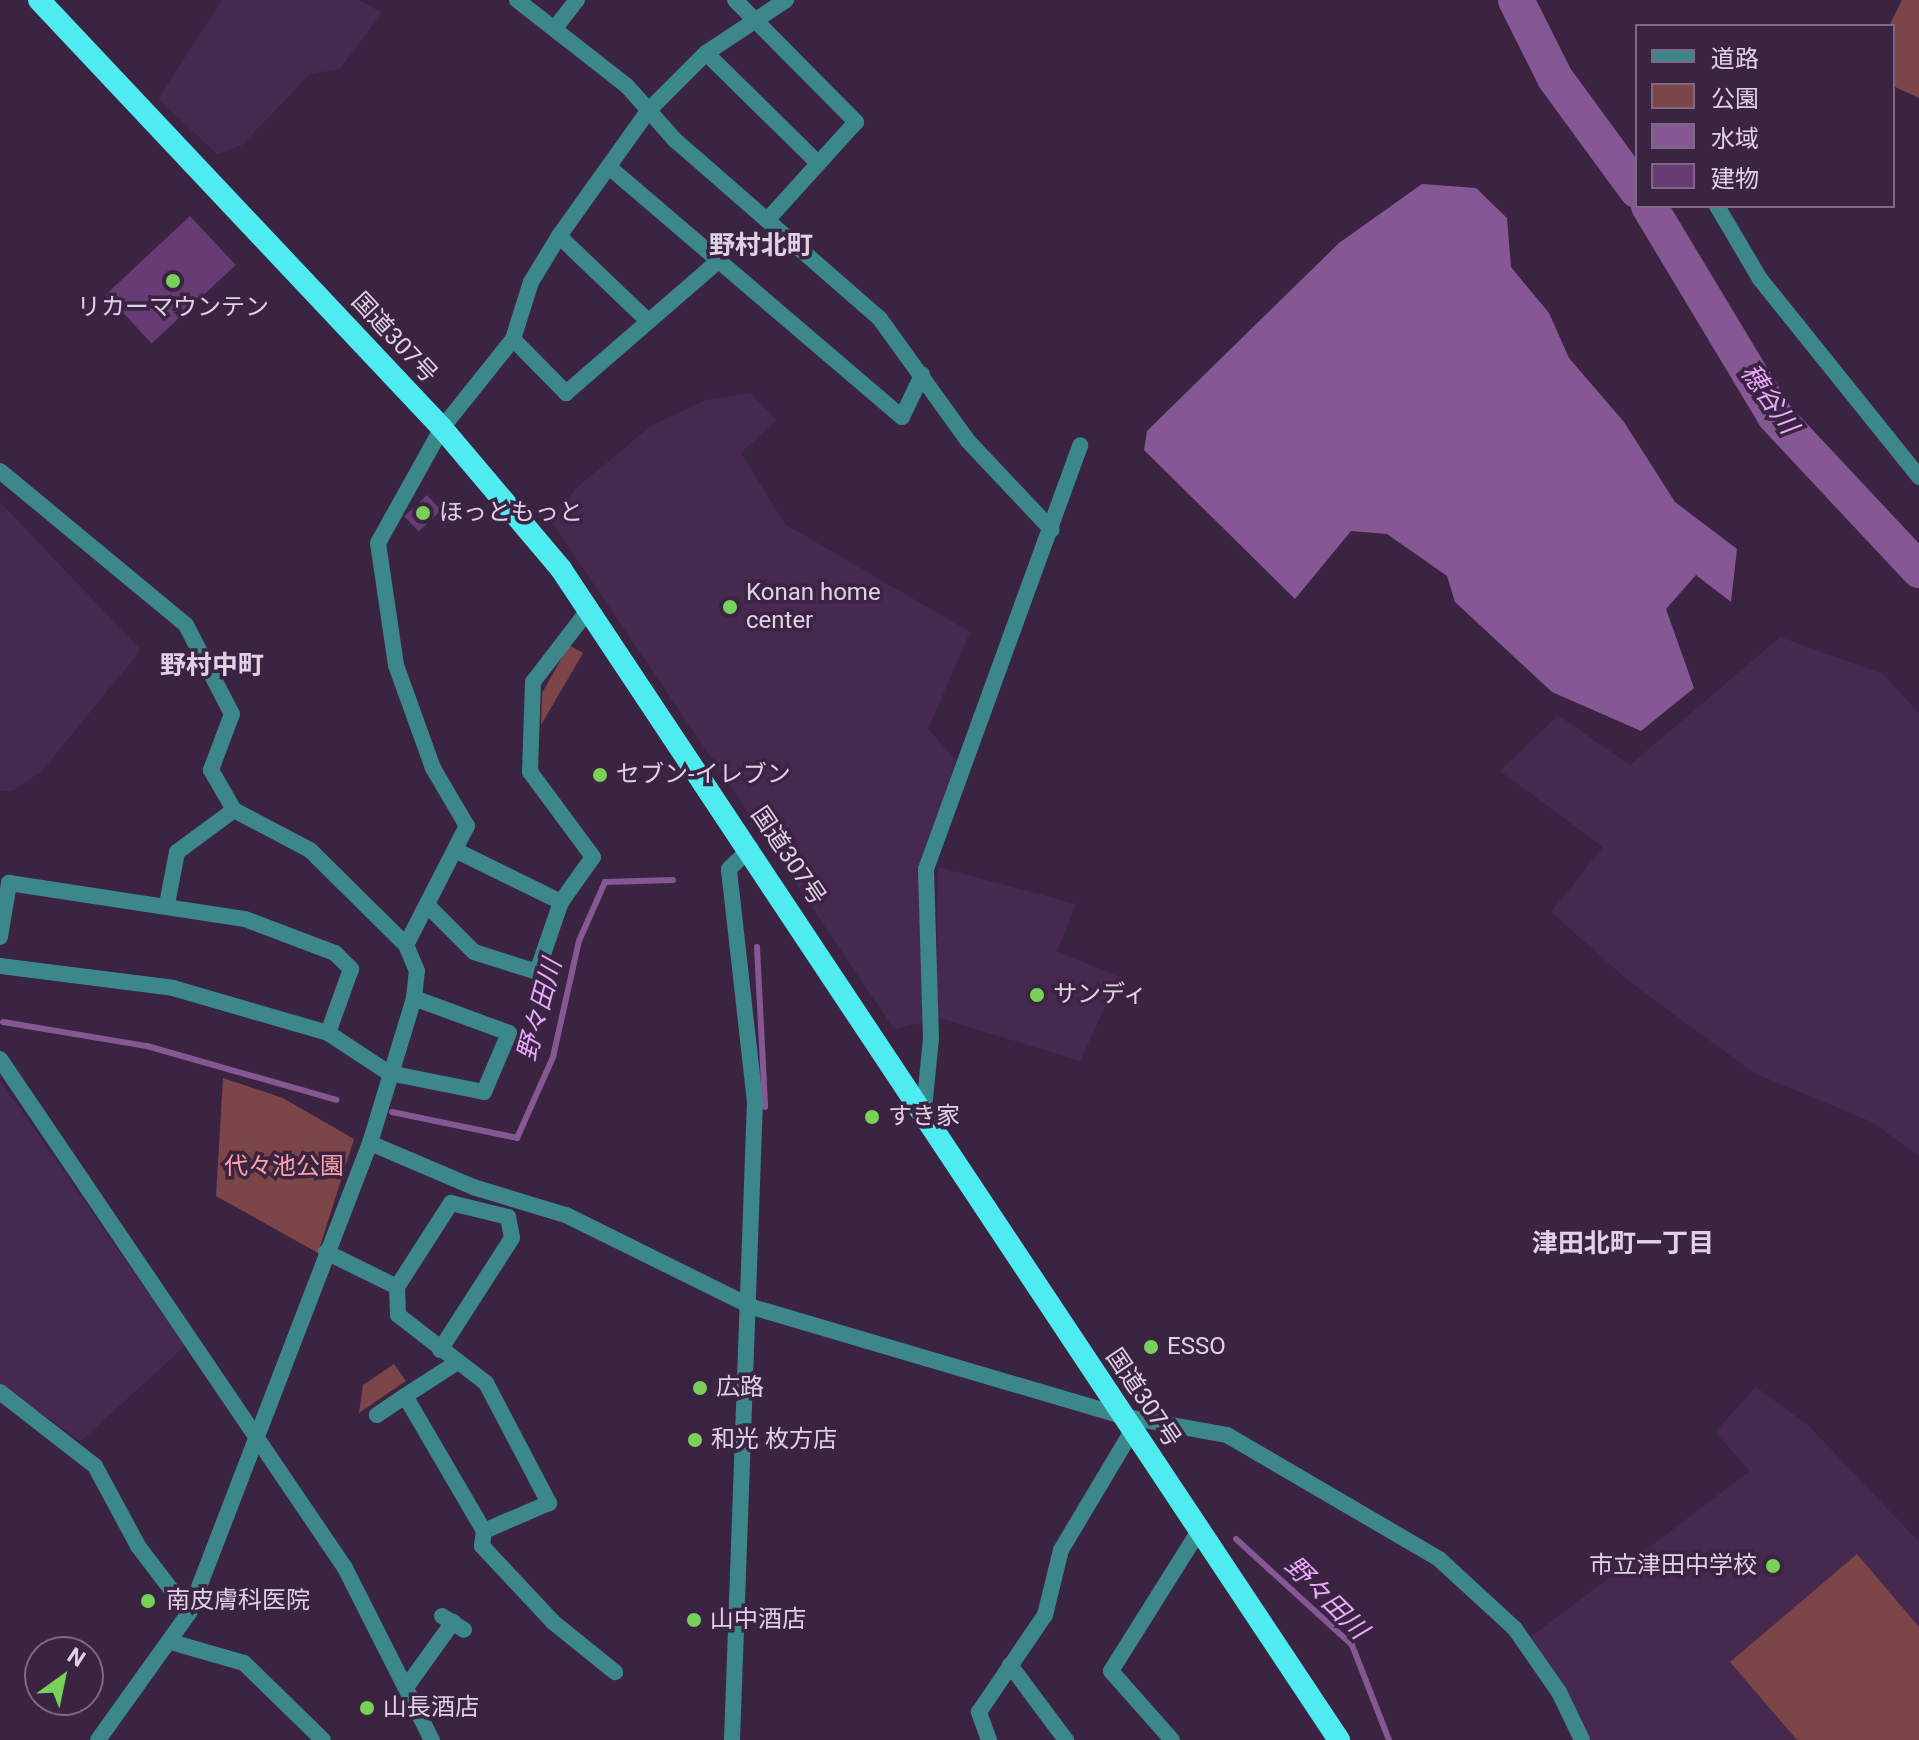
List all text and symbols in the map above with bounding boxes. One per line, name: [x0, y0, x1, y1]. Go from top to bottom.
legend: [1635, 24, 1895, 208]
text: 道路: [1711, 45, 1759, 73]
text: 公園: [1711, 85, 1759, 113]
text: 水域: [1711, 125, 1759, 153]
text: 建物: [1711, 165, 1759, 193]
district label: 野村北町: [709, 230, 813, 262]
marker: リカーマウンテン: [164, 272, 182, 290]
street label: 国道307号: [345, 287, 443, 389]
place label: リカーマウンテン: [77, 294, 269, 322]
water label: 穂谷川: [1734, 358, 1804, 440]
place label: ほっともっと: [439, 499, 583, 527]
marker: ほっともっと: [414, 504, 432, 522]
place label: Konan home center: [746, 579, 881, 635]
marker: Konan home center: [721, 598, 739, 616]
district label: 野村中町: [160, 650, 264, 682]
place label: セブン-イレブン: [616, 761, 791, 789]
marker: セブン-イレブン: [591, 766, 609, 784]
street label: 国道307号: [745, 801, 831, 911]
water label: 野々田川: [511, 956, 569, 1064]
place label: サンディ: [1053, 981, 1149, 1009]
marker: サンディ: [1028, 986, 1046, 1004]
place label: すき家: [888, 1103, 960, 1131]
marker: すき家: [863, 1108, 881, 1126]
park label: 代々池公園: [224, 1153, 344, 1181]
district label: 津田北町一丁目: [1532, 1228, 1714, 1260]
place label: ESSO: [1167, 1333, 1226, 1361]
marker: ESSO: [1142, 1338, 1160, 1356]
street label: 国道307号: [1100, 1343, 1186, 1453]
place label: 広路: [716, 1374, 764, 1402]
marker: 広路: [691, 1379, 709, 1397]
place label: 和光 枚方店: [711, 1426, 837, 1454]
marker: 和光 枚方店: [686, 1431, 704, 1449]
water label: 野々田川: [1278, 1550, 1374, 1646]
place label: 市立津田中学校: [1589, 1552, 1757, 1580]
marker: 市立津田中学校: [1764, 1557, 1782, 1575]
place label: 南皮膚科医院: [166, 1587, 310, 1615]
marker: 南皮膚科医院: [137, 1590, 159, 1612]
place label: 山中酒店: [710, 1606, 806, 1634]
marker: 山中酒店: [685, 1611, 703, 1629]
north arrow: [24, 1636, 104, 1716]
text: N: [63, 1642, 90, 1672]
place label: 山長酒店: [383, 1694, 479, 1722]
marker: 山長酒店: [358, 1699, 376, 1717]

